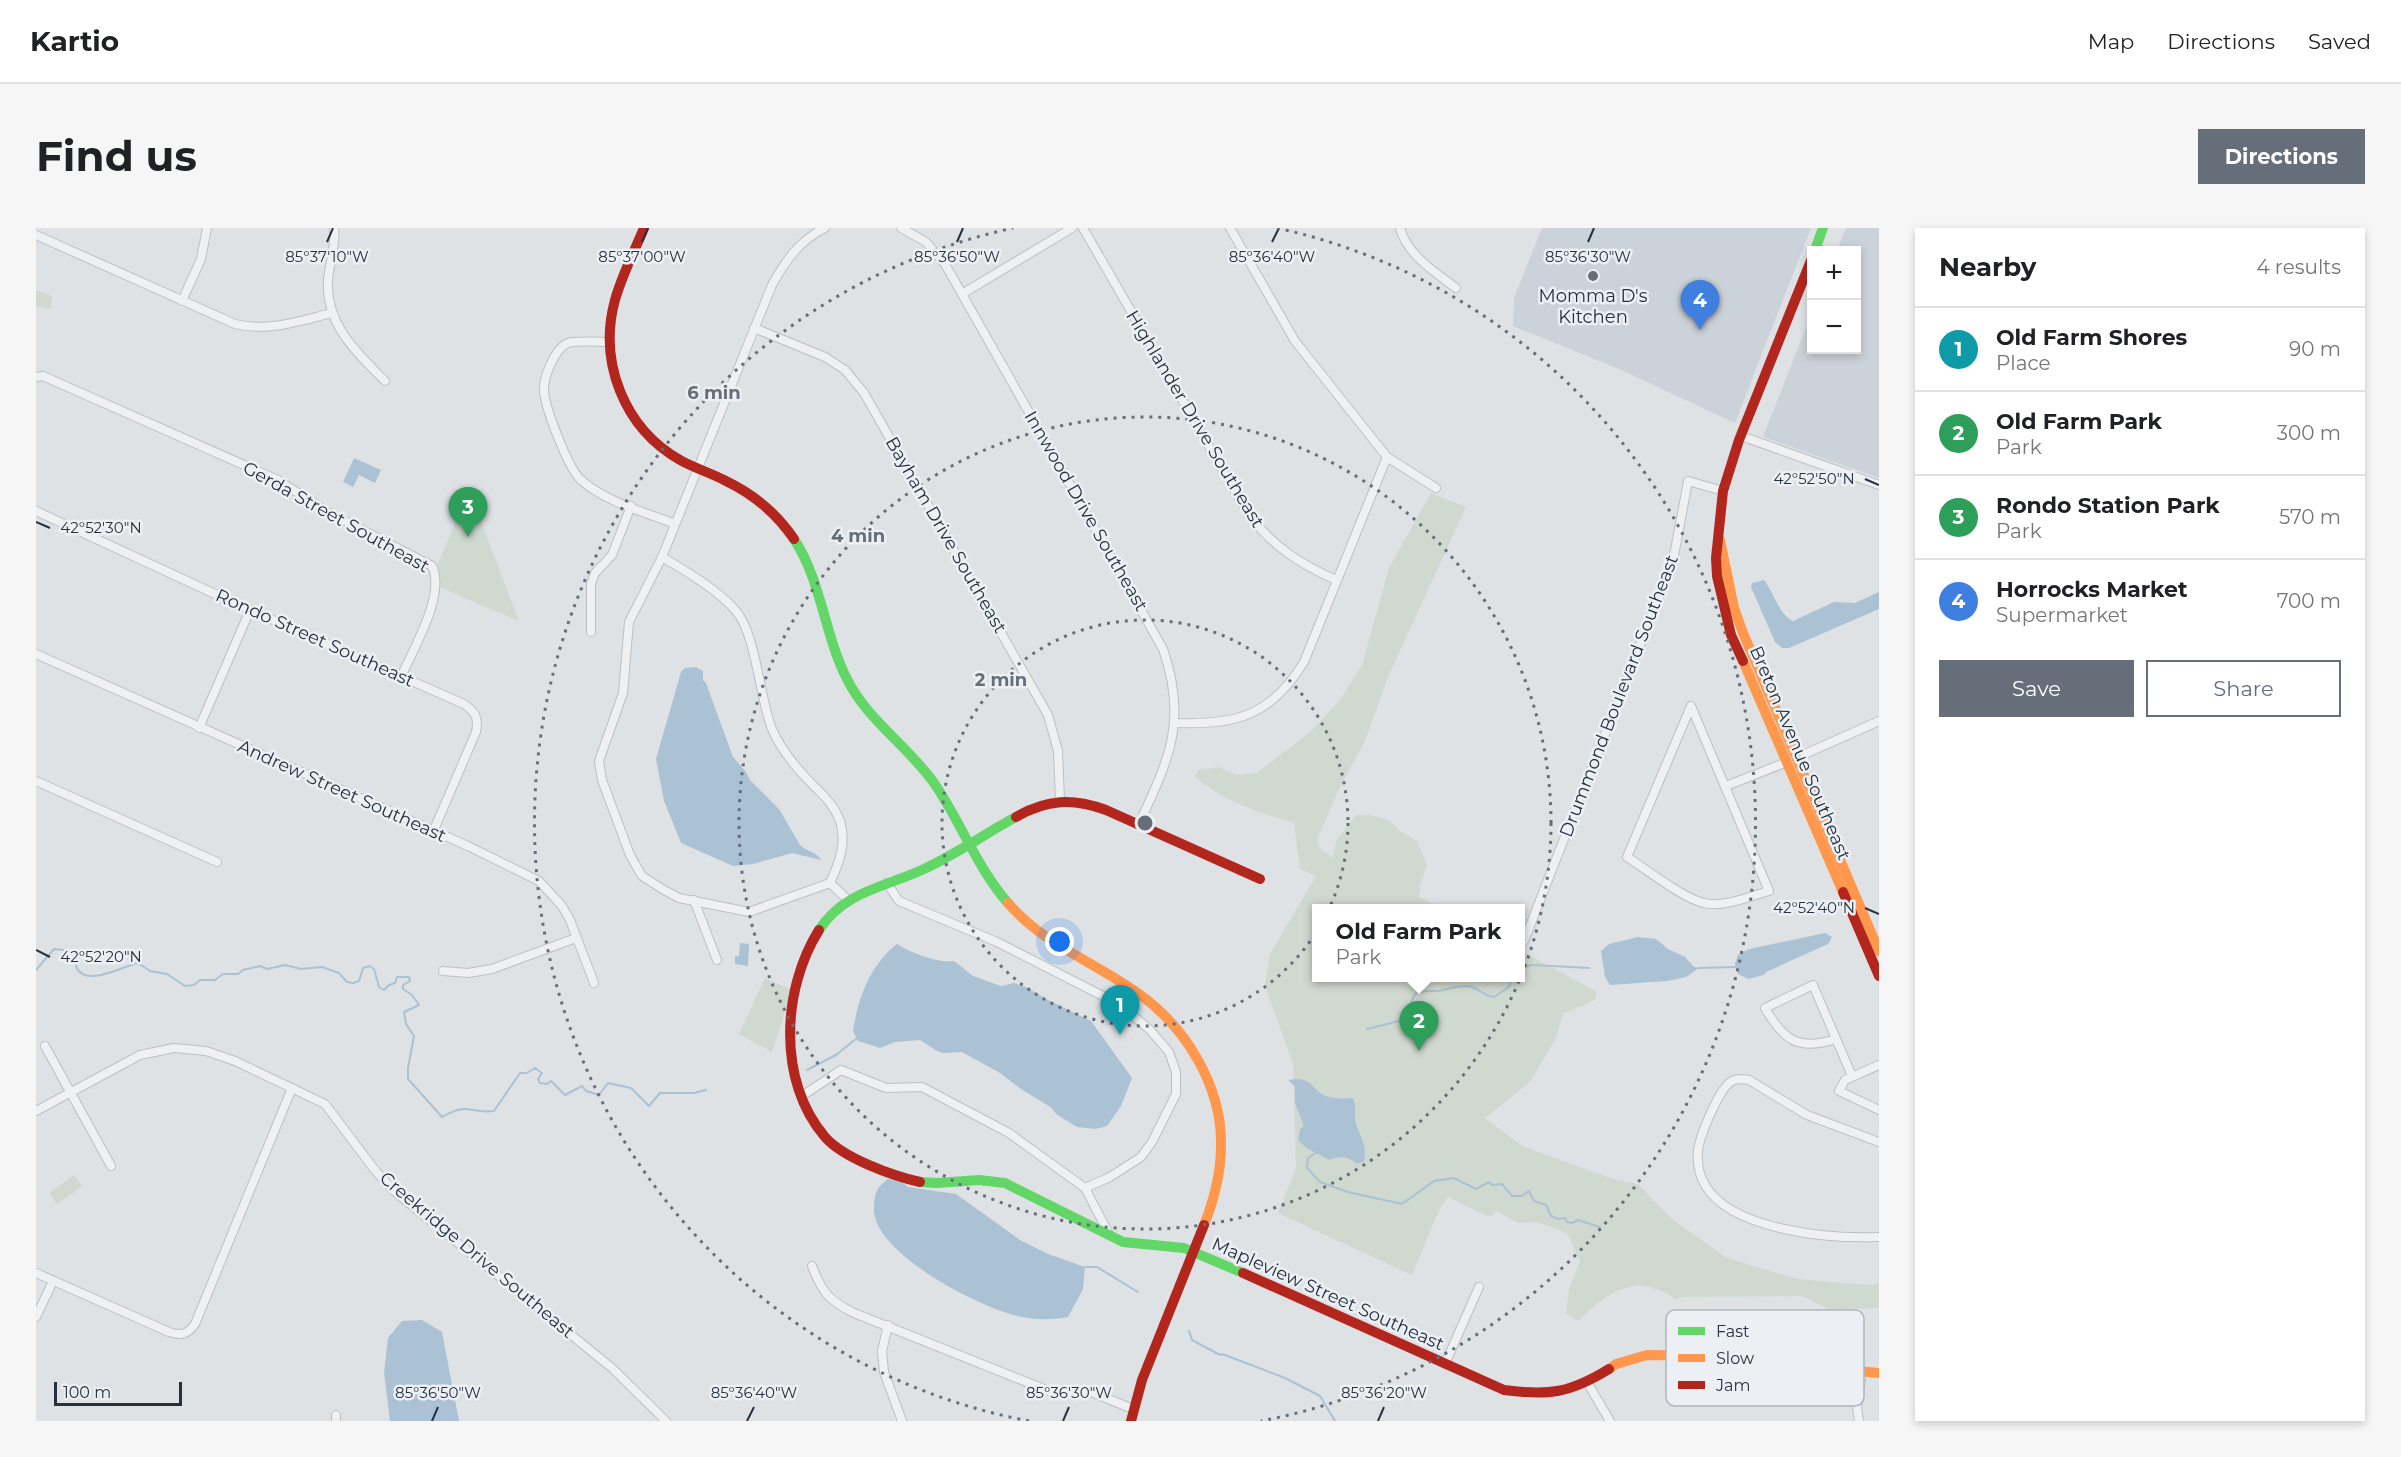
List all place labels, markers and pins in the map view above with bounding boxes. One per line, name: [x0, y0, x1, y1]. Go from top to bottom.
marker: Momma D's Kitchen: [1586, 269, 1600, 283]
pin: 4: [1680, 280, 1720, 330]
place label: Momma D's Kitchen: [1539, 285, 1648, 328]
pin: 3: [448, 488, 488, 537]
centre of rings: [1135, 813, 1155, 833]
pin: 1: [1100, 986, 1140, 1035]
pin: 2: [1400, 1002, 1438, 1051]

